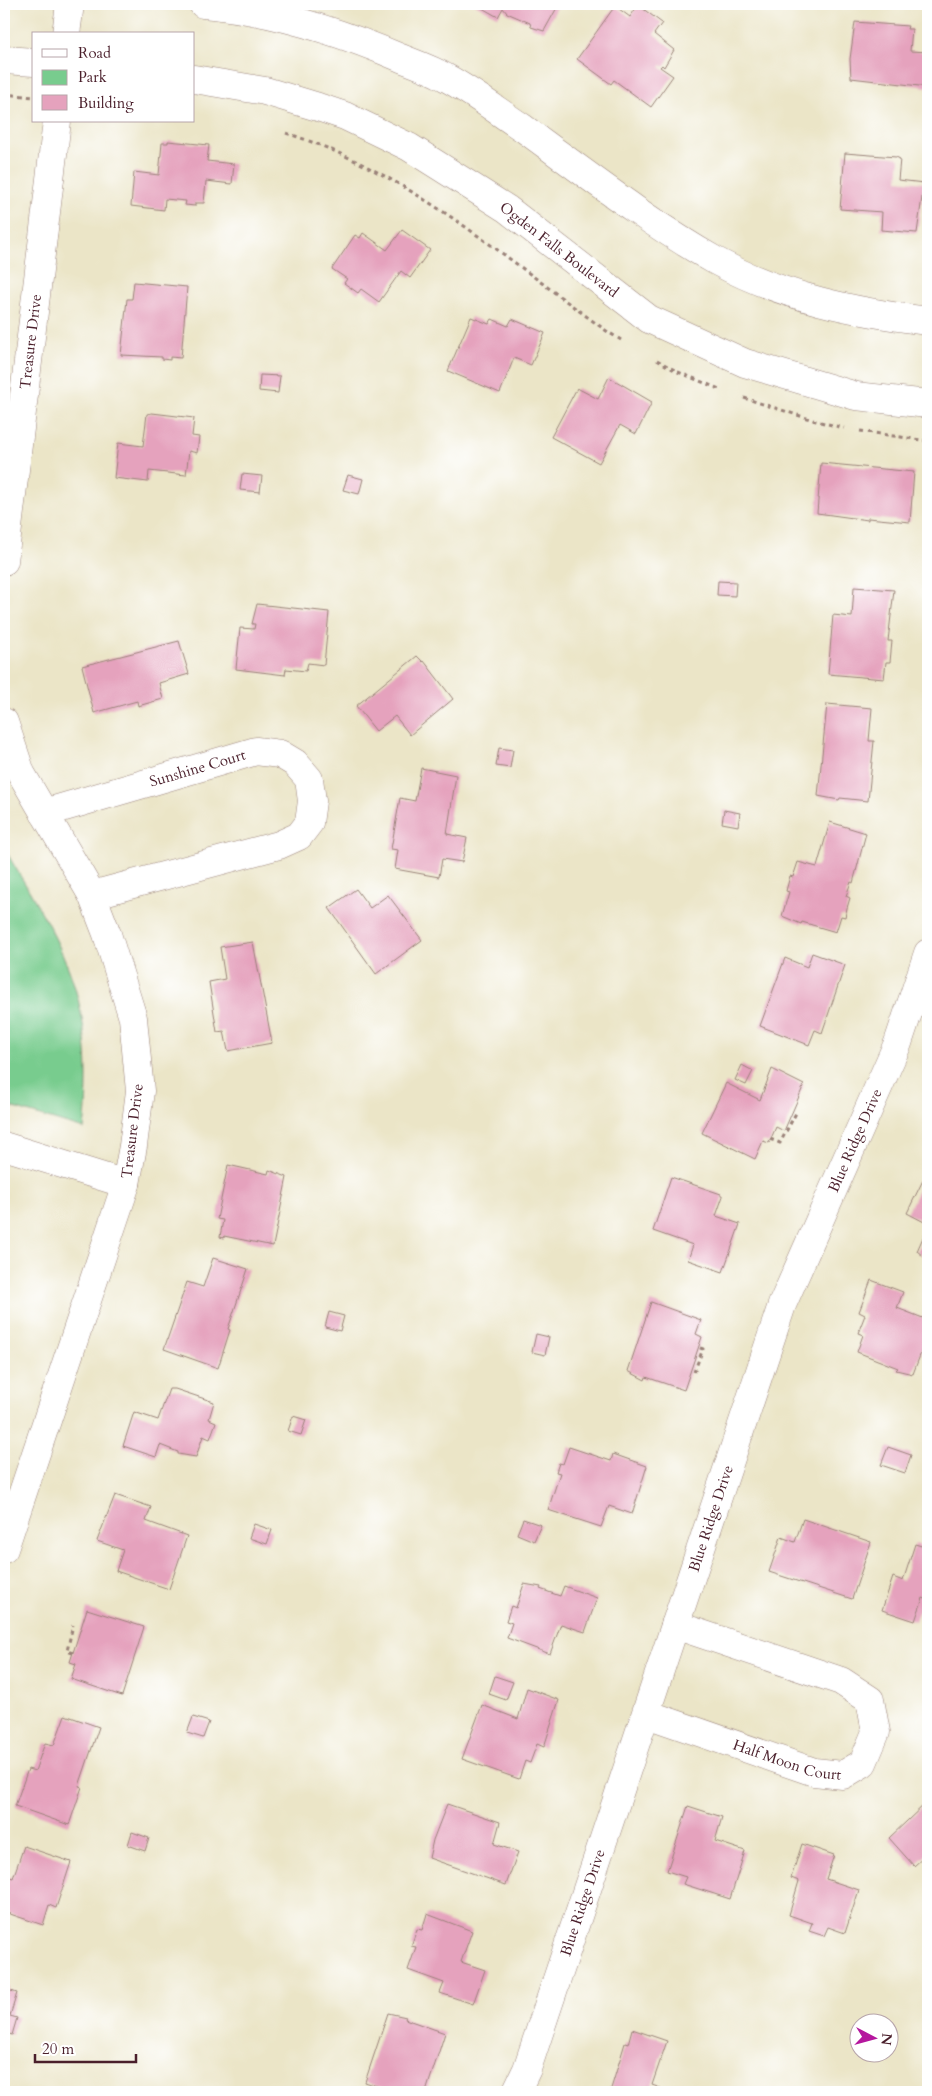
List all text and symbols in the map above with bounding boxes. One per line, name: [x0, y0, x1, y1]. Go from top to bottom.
legend: [32, 32, 195, 122]
text: Road: [78, 43, 111, 63]
text: Park: [78, 67, 107, 87]
text: Building: [78, 93, 134, 113]
street label: Ogden Falls Boulevard: [496, 197, 623, 302]
street label: Treasure Drive: [15, 293, 46, 390]
street label: Sunshine Court: [147, 744, 248, 792]
street label: Treasure Drive: [116, 1082, 148, 1180]
street label: Blue Ridge Drive: [823, 1085, 887, 1195]
street label: Blue Ridge Drive: [684, 1462, 738, 1574]
street label: Half Moon Court: [730, 1735, 843, 1785]
street label: Blue Ridge Drive: [555, 1846, 610, 1958]
north arrow: [850, 2014, 900, 2064]
scale bar: [35, 2031, 136, 2063]
text: N: [876, 2032, 897, 2046]
text: 20 m: [42, 2039, 74, 2059]

